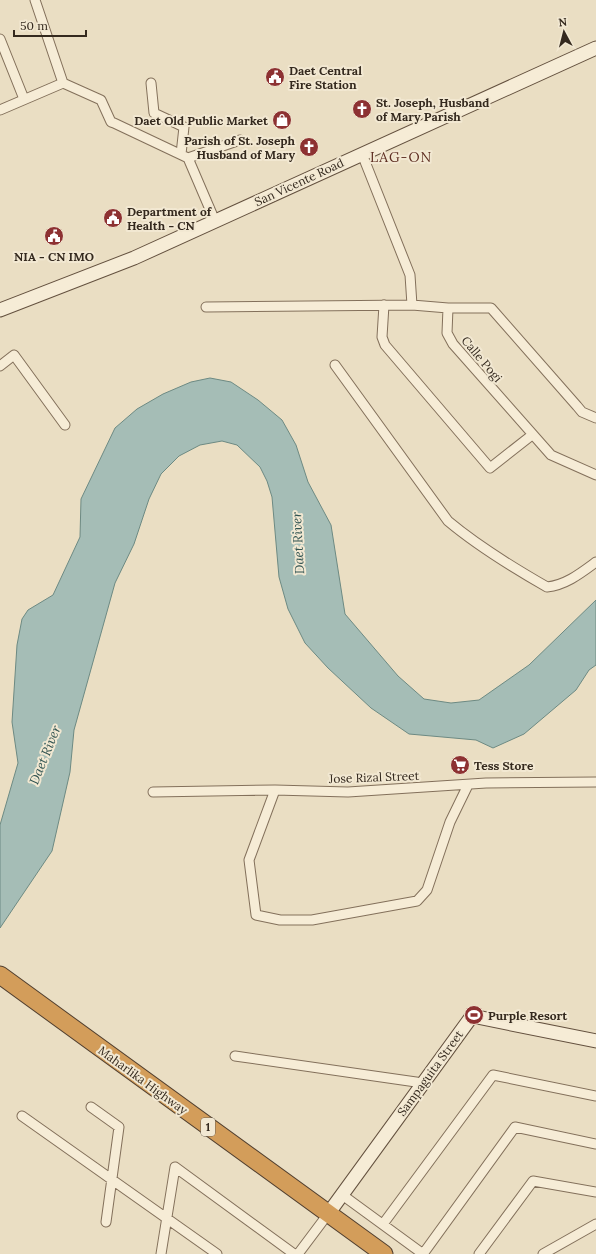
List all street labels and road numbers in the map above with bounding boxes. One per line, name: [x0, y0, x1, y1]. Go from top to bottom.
street label: San Vicente Road: [252, 155, 346, 209]
street label: Calle Pogi: [458, 333, 506, 385]
street label: Jose Rizal Street: [328, 768, 420, 786]
street label: Sampaguita Street: [394, 1027, 466, 1119]
street label: Maharlika Highway: [95, 1043, 191, 1118]
road number: 1: [201, 1118, 215, 1136]

